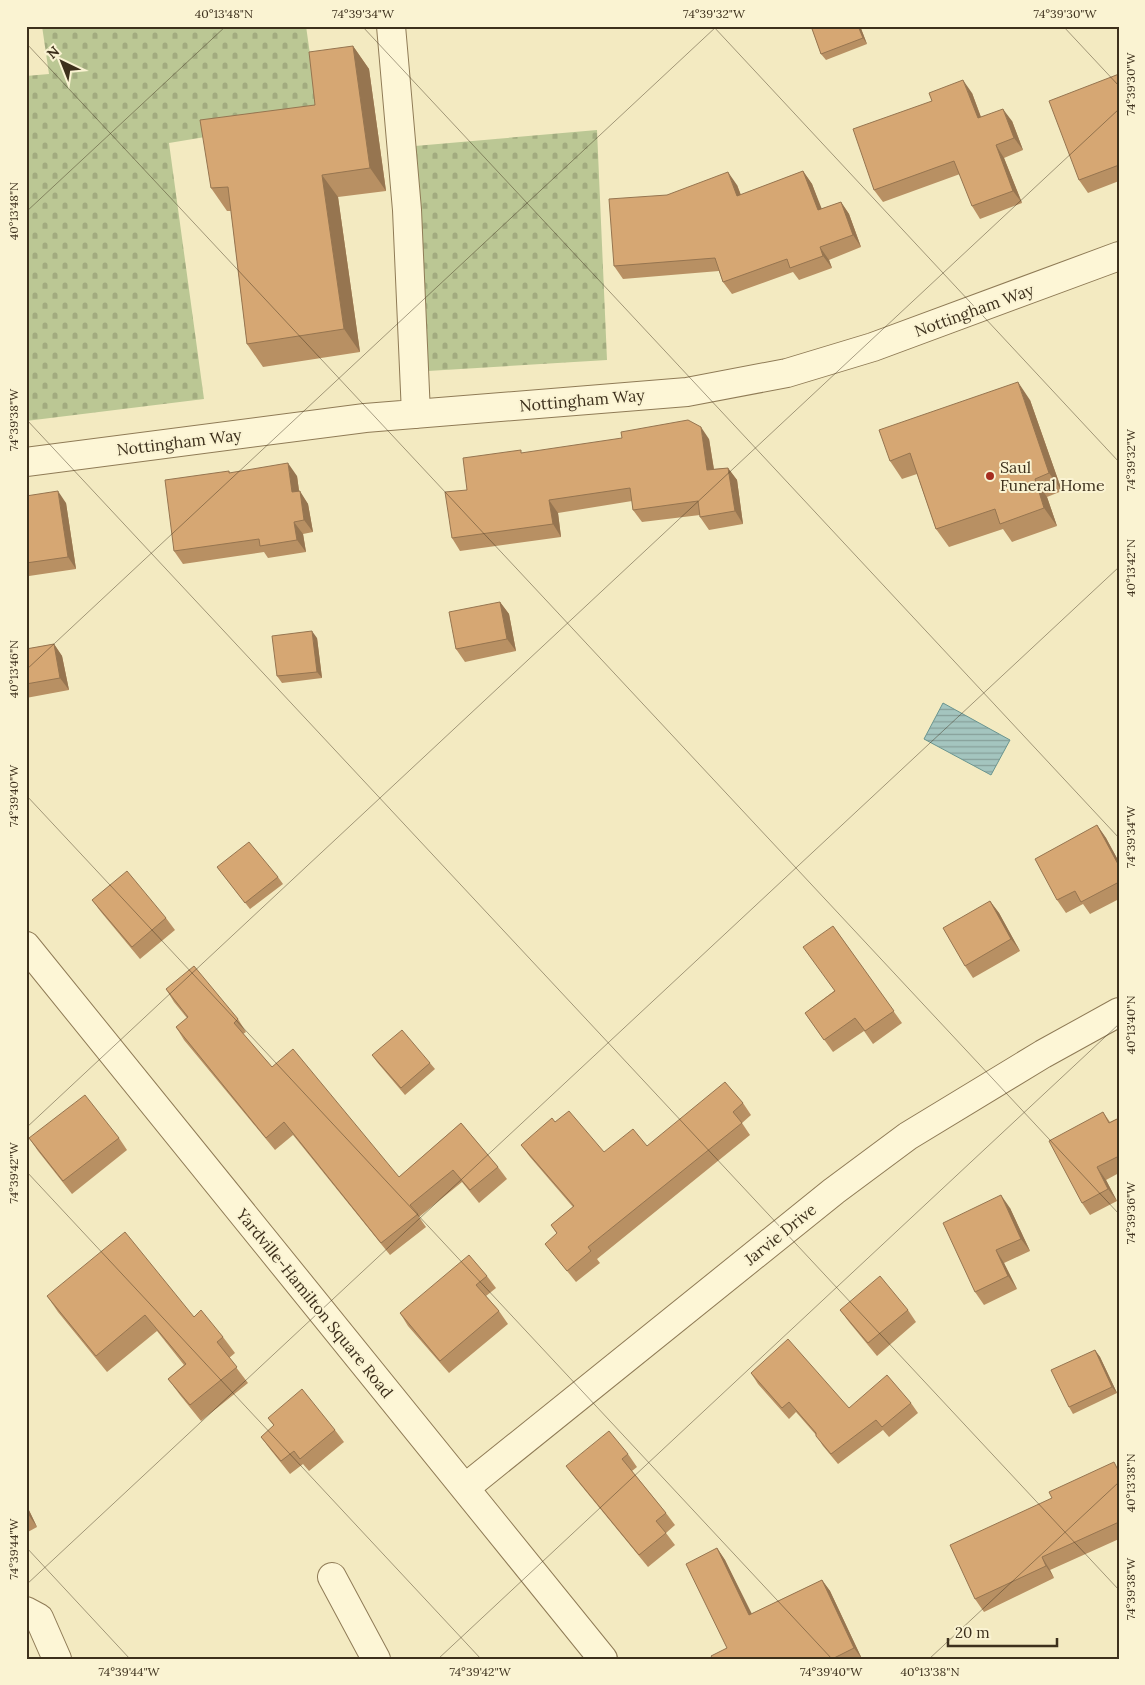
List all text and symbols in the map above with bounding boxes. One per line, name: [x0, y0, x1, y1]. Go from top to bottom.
text: 40°13'48"N: [195, 6, 253, 21]
text: 74°39'34"W: [332, 6, 395, 21]
text: 74°39'32"W: [683, 6, 746, 21]
text: 74°39'30"W: [1034, 6, 1098, 21]
north arrow: [38, 38, 88, 88]
text: N: [43, 42, 63, 63]
text: 74°39'30"W: [1123, 51, 1138, 115]
text: 40°13'48"N: [6, 182, 21, 240]
street label: Nottingham Way: [912, 279, 1037, 341]
street label: Nottingham Way: [519, 385, 646, 415]
text: 74°39'38"W: [6, 388, 21, 451]
street label: Nottingham Way: [115, 424, 243, 460]
text: 74°39'32"W: [1123, 428, 1138, 491]
place label: Saul Funeral Home: [1000, 457, 1105, 495]
marker: Saul Funeral Home: [984, 470, 996, 482]
text: 40°13'42"N: [1123, 539, 1138, 597]
text: 40°13'46"N: [6, 640, 21, 698]
text: 74°39'40"W: [6, 764, 21, 827]
text: 74°39'34"W: [1123, 805, 1138, 868]
text: 40°13'40"N: [1123, 995, 1138, 1055]
text: 74°39'42"W: [6, 1141, 21, 1204]
text: 74°39'36"W: [1123, 1181, 1138, 1244]
street label: Jarvie Drive: [739, 1199, 820, 1270]
street label: Yardville-Hamilton Square Road: [232, 1204, 398, 1402]
text: 40°13'38"N: [1123, 1453, 1138, 1513]
text: 74°39'44"W: [6, 1517, 21, 1580]
text: 74°39'38"W: [1123, 1557, 1138, 1620]
scale bar: [948, 1615, 1056, 1647]
text: 20 m: [955, 1623, 990, 1642]
text: 74°39'44"W: [98, 1664, 161, 1679]
text: 74°39'42"W: [449, 1664, 512, 1679]
text: 74°39'40"W: [800, 1664, 863, 1679]
text: 40°13'38"N: [900, 1664, 960, 1679]

